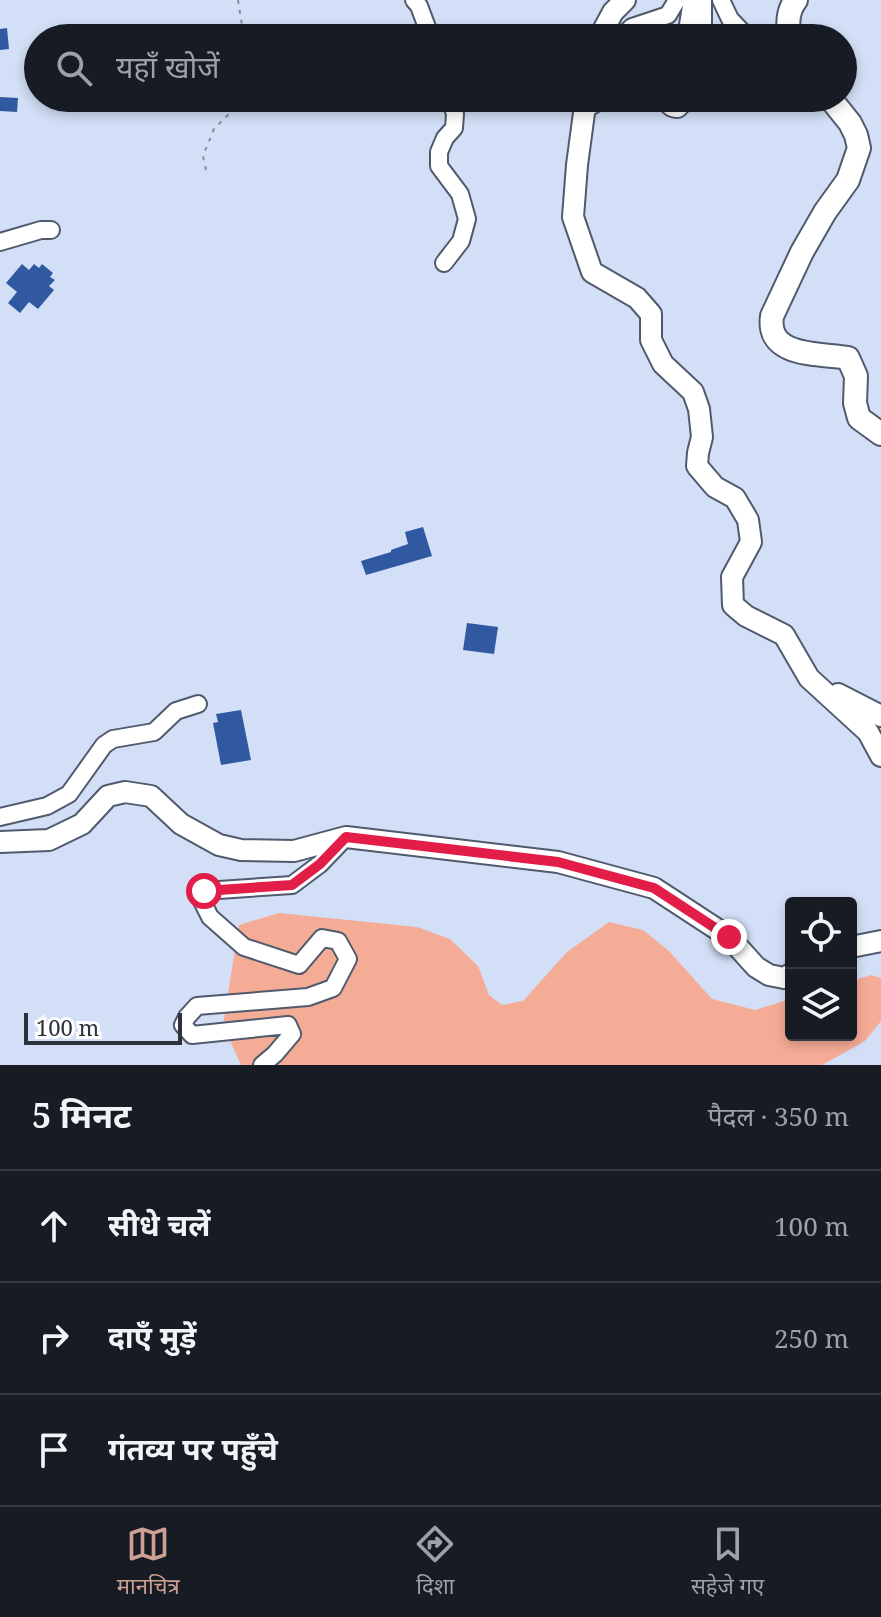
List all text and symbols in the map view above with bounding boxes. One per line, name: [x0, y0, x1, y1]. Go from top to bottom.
search box: [24, 24, 857, 112]
icon: search: [52, 46, 96, 90]
text: यहाँ खोजें: [116, 46, 219, 87]
route start: [186, 873, 222, 909]
map controls: [785, 897, 857, 1041]
button: locate: [785, 897, 857, 969]
route end: [711, 919, 747, 955]
button: layers: [785, 969, 857, 1041]
scale bar: [24, 1009, 182, 1045]
text: 100 m: [36, 1012, 99, 1042]
text: 5 मिनट: [32, 1092, 131, 1138]
text: पैदल · 350 m: [708, 1098, 849, 1134]
icon: ahead: [32, 1204, 76, 1248]
text: सीधे चलें: [108, 1204, 210, 1245]
text: 100 m: [774, 1208, 849, 1244]
icon: right: [32, 1316, 76, 1360]
text: दाएँ मुड़ें: [108, 1316, 196, 1357]
text: 250 m: [774, 1320, 849, 1356]
icon: arrive: [32, 1428, 76, 1472]
text: गंतव्य पर पहुँचे: [108, 1428, 278, 1469]
tab: मानचित्र: [117, 1522, 180, 1603]
tab: दिशा: [413, 1522, 457, 1603]
tab: सहेजे गए: [691, 1522, 764, 1603]

